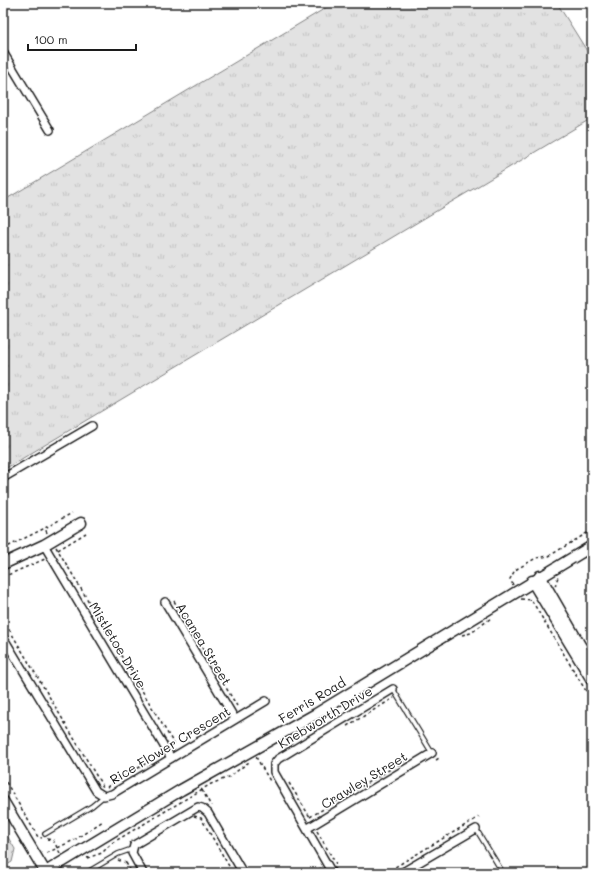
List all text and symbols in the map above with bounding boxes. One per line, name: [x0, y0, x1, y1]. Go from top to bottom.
scale bar: [28, 26, 136, 52]
text: 100 m: [34, 31, 68, 47]
street label: Mistletoe Drive: [86, 598, 151, 691]
street label: Acanea Street: [173, 599, 236, 688]
street label: Ferris Road: [275, 673, 348, 726]
street label: Knebworth Drive: [274, 682, 375, 751]
street label: Rice Flower Crescent: [106, 702, 234, 787]
street label: Crawley Street: [318, 747, 410, 812]

